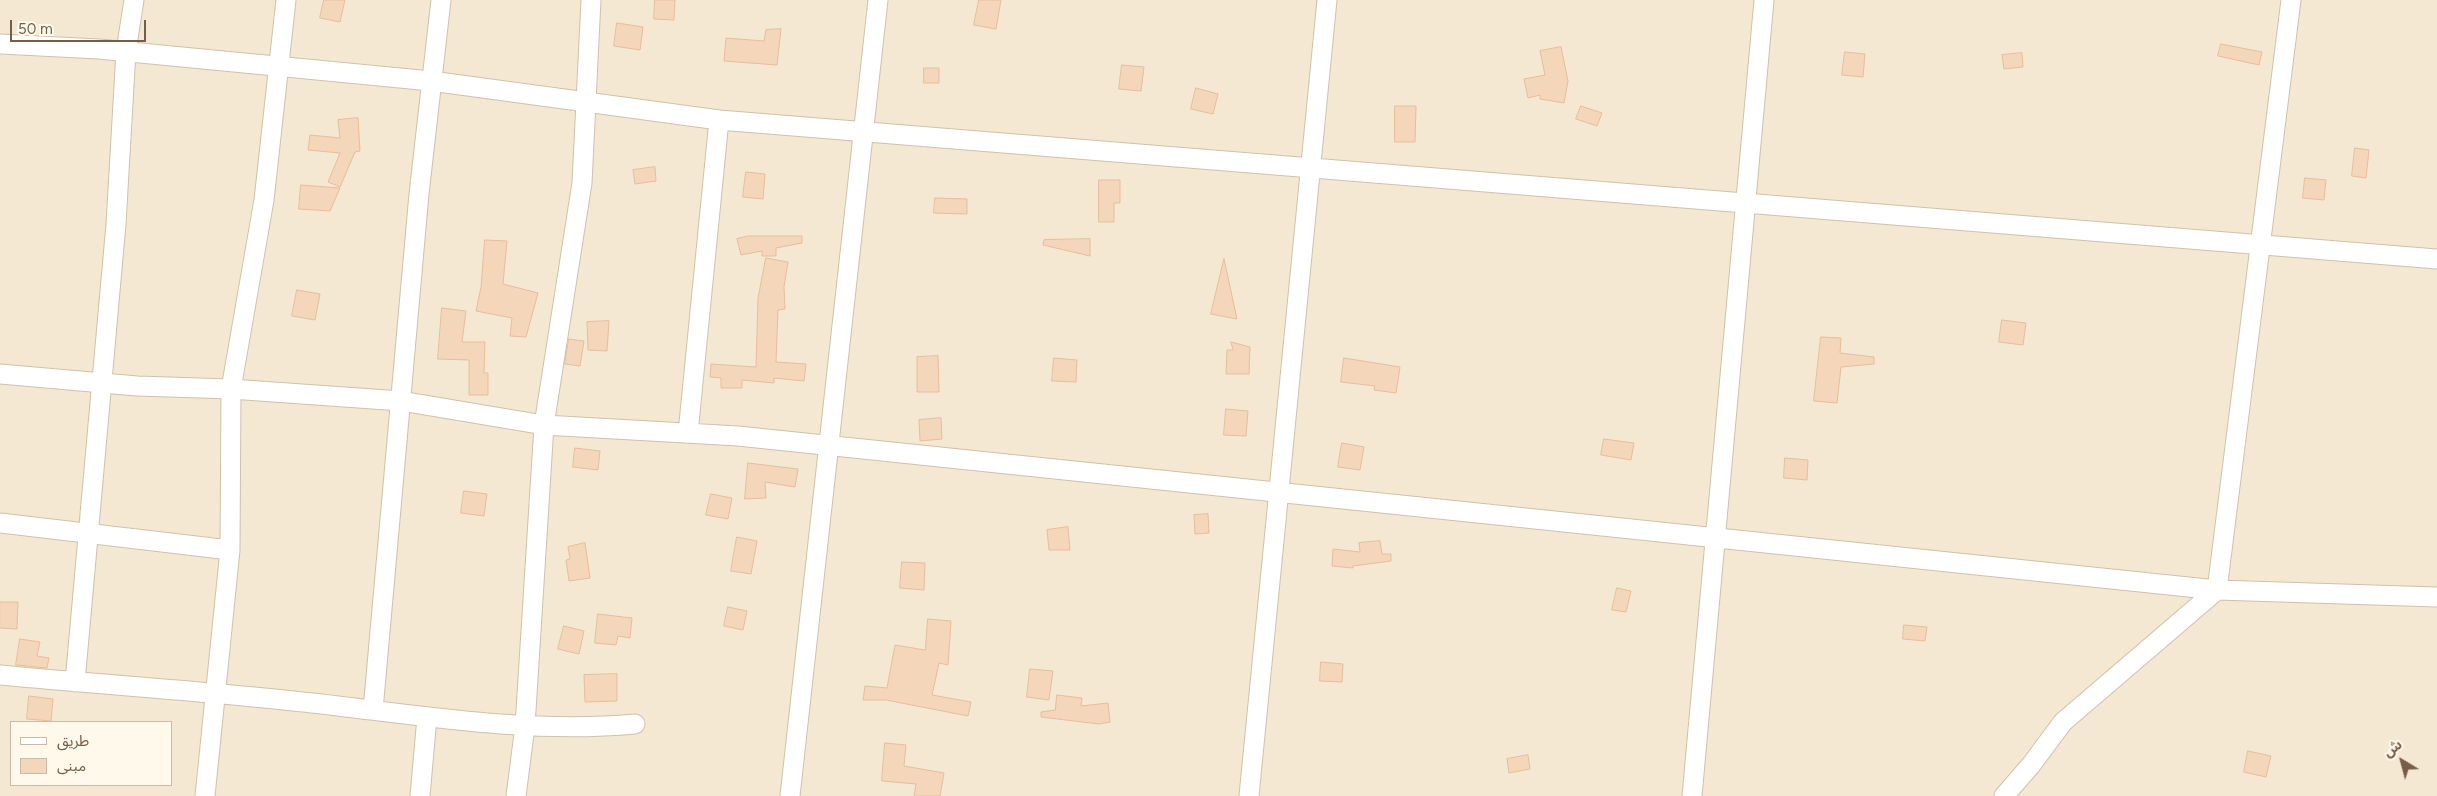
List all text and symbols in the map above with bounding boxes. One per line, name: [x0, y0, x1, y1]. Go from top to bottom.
scale bar: [12, 10, 149, 42]
text: 50 m: [18, 20, 53, 38]
legend: [10, 721, 172, 786]
text: طريق: [57, 732, 89, 750]
north arrow: [2377, 736, 2427, 786]
text: ش: [2380, 736, 2405, 761]
text: مبنى: [57, 757, 86, 775]

